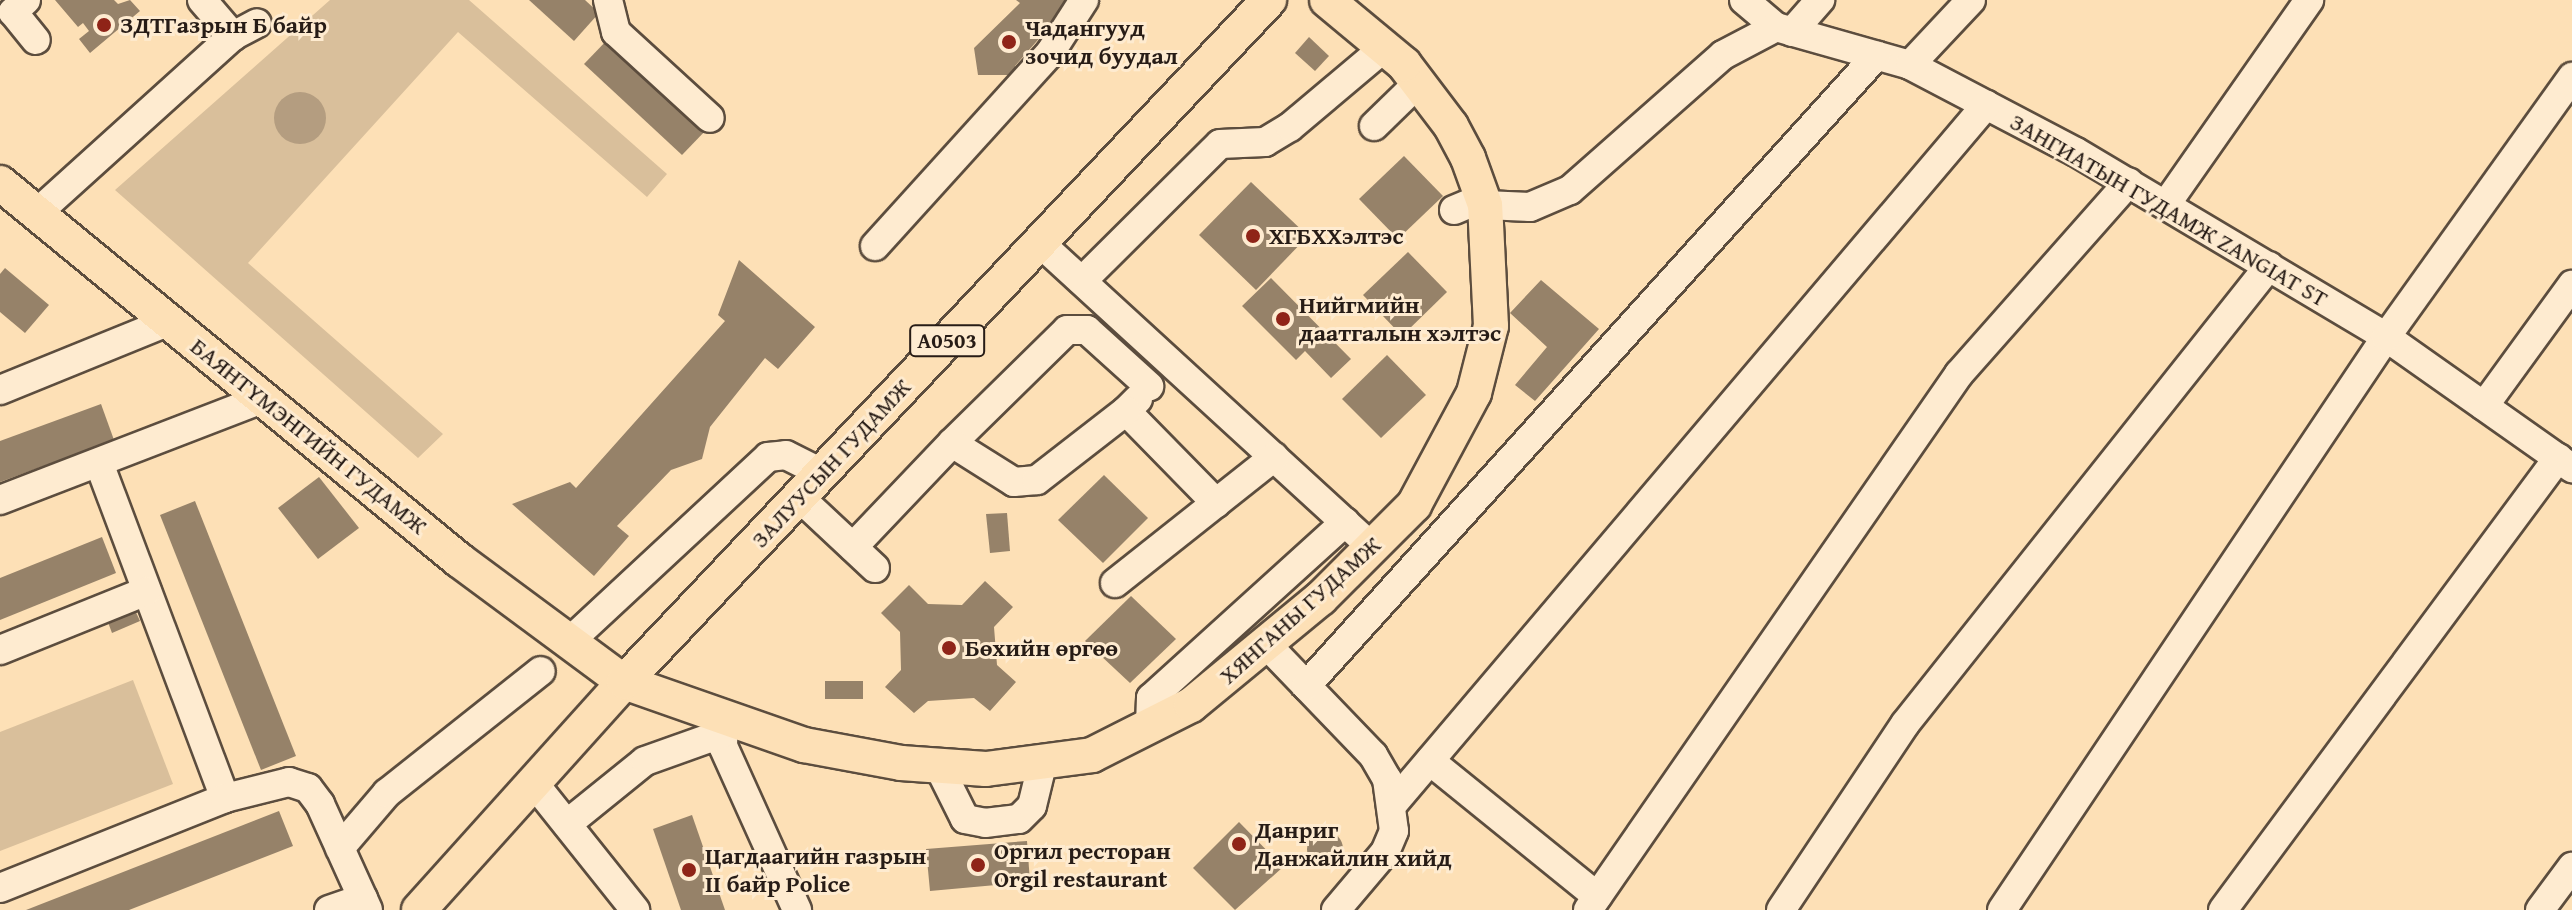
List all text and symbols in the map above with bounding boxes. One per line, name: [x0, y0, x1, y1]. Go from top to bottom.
place label: ЗДТГазрын Б байр: [120, 11, 327, 39]
place label: Чадангууд зочид буудал: [1025, 14, 1178, 70]
marker: ЗДТГазрын Б байр: [95, 16, 113, 34]
marker: Чадангууд зочид буудал: [1000, 33, 1018, 51]
street label: ЗАНГИАТЫН ГУДАМЖ ZANGIAT ST: [2005, 107, 2333, 313]
place label: ХГБХХэлтэс: [1269, 222, 1404, 250]
marker: ХГБХХэлтэс: [1244, 227, 1262, 245]
place label: Нийгмийн даатгалын хэлтэс: [1299, 291, 1501, 347]
marker: Нийгмийн даатгалын хэлтэс: [1274, 310, 1292, 328]
road number: A0503: [909, 323, 985, 359]
street label: БАЯНТҮМЭНГИЙН ГУДАМЖ: [185, 332, 433, 540]
street label: ЗАЛУУСЫН ГУДАМЖ: [745, 373, 917, 553]
street label: ХЯНГАНЫ ГУДАМЖ: [1213, 530, 1387, 690]
place label: Бөхийн өргөө: [965, 634, 1118, 662]
marker: Бөхийн өргөө: [940, 639, 958, 657]
place label: Данриг Данжайлин хийд: [1255, 816, 1452, 872]
marker: Данриг Данжайлин хийд: [1230, 835, 1248, 853]
place label: Оргил ресторан Orgil restaurant: [994, 837, 1171, 893]
place label: Цагдаагийн газрын II байр Police: [705, 842, 926, 898]
marker: Оргил ресторан Orgil restaurant: [969, 856, 987, 874]
marker: Цагдаагийн газрын II байр Police: [680, 861, 698, 879]

